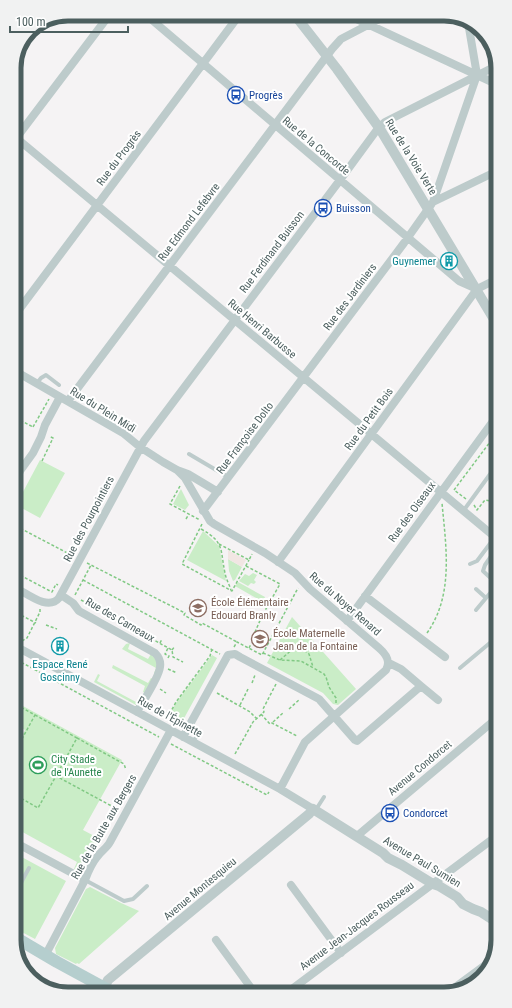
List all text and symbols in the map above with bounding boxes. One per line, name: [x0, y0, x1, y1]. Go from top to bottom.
scale bar: [10, 8, 128, 34]
text: 100 m: [16, 15, 46, 29]
bus stop icon: Progrès: [226, 85, 246, 105]
place label: Progrès: [249, 89, 283, 102]
street label: Rue de la Concorde: [280, 114, 352, 178]
street label: Rue de la Voie Verte: [382, 117, 440, 197]
street label: Rue du Progrès: [94, 128, 144, 188]
street label: Rue Edmond Lefebvre: [155, 180, 223, 264]
bus stop icon: Buisson: [313, 198, 333, 218]
place label: Buisson: [336, 202, 371, 215]
street label: Rue Ferdinand Buisson: [237, 209, 307, 295]
building icon: Guynemer: [439, 251, 459, 271]
place label: Guynemer: [392, 255, 437, 268]
street label: Rue des Jardiniers: [321, 261, 379, 333]
street label: Rue Henri Barbusse: [225, 297, 299, 361]
street label: Rue du Plein Midi: [68, 385, 138, 435]
street label: Rue du Petit Bois: [342, 385, 396, 453]
street label: Rue Françoise Dolto: [214, 399, 277, 476]
street label: Rue des Pourpointiers: [61, 474, 117, 564]
street label: Rue des Oiseaux: [386, 479, 438, 545]
street label: Rue du Noyer Renard: [307, 569, 383, 639]
street label: Rue des Carneaux: [83, 595, 157, 645]
place label: École Élémentaire Edouard Branly: [211, 596, 289, 622]
school or university icon: École Élémentaire Edouard Branly: [188, 598, 208, 618]
place label: École Maternelle Jean de la Fontaine: [273, 627, 358, 653]
school or university icon: École Maternelle Jean de la Fontaine: [250, 629, 270, 649]
building icon: Espace René Goscinny: [50, 636, 70, 656]
place label: Espace René Goscinny: [32, 658, 88, 684]
street label: Rue de l'Épinette: [135, 694, 205, 740]
street label: Avenue Condorcet: [386, 738, 454, 798]
place label: City Stade de l'Aunette: [51, 753, 102, 779]
sports icon: City Stade de l'Aunette: [28, 755, 48, 775]
street label: Rue de la Butte aux Bergers: [69, 772, 139, 882]
bus stop icon: Condorcet: [380, 803, 400, 823]
place label: Condorcet: [403, 807, 448, 820]
street label: Avenue Paul Sumien: [381, 834, 463, 890]
street label: Avenue Montesquieu: [161, 855, 239, 923]
street label: Avenue Jean-Jacques Rousseau: [297, 879, 417, 973]

